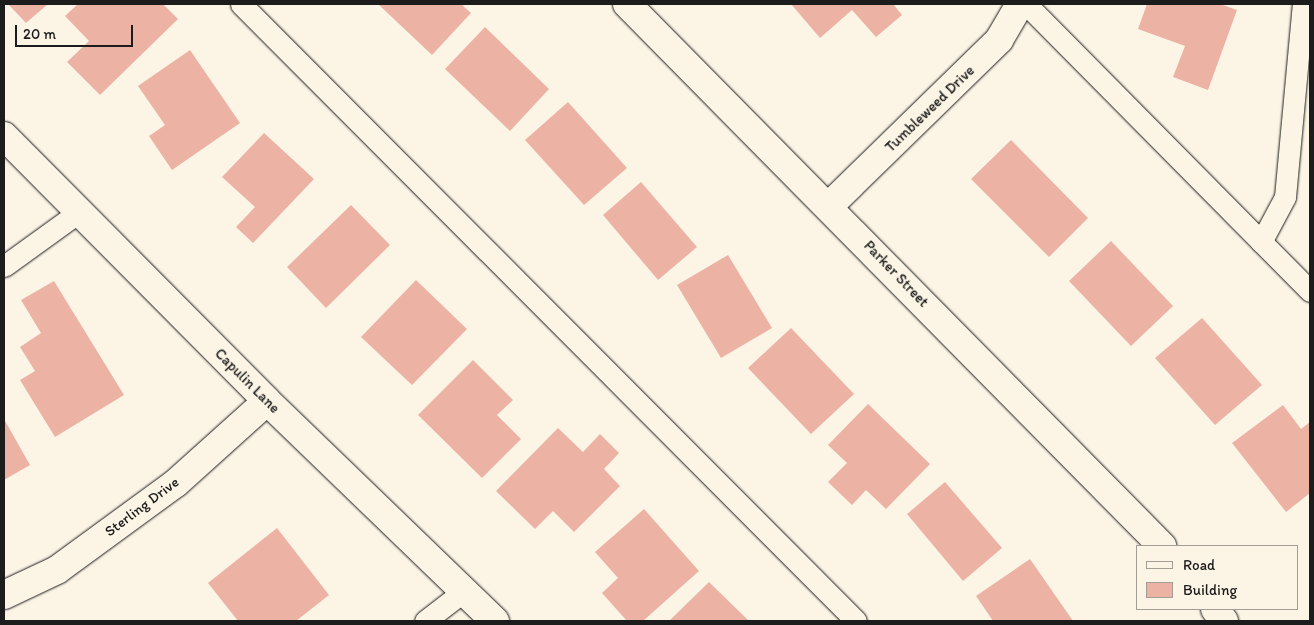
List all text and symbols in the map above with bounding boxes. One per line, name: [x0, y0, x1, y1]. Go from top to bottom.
scale bar: [18, 15, 135, 47]
text: 20 m: [23, 25, 56, 43]
street label: Tumbleweed Drive: [882, 62, 978, 156]
street label: Parker Street: [860, 237, 932, 311]
street label: Capulin Lane: [211, 345, 283, 417]
street label: Sterling Drive: [101, 473, 183, 541]
legend: [1136, 545, 1299, 610]
text: Road: [1183, 556, 1215, 574]
text: Building: [1183, 581, 1237, 599]

